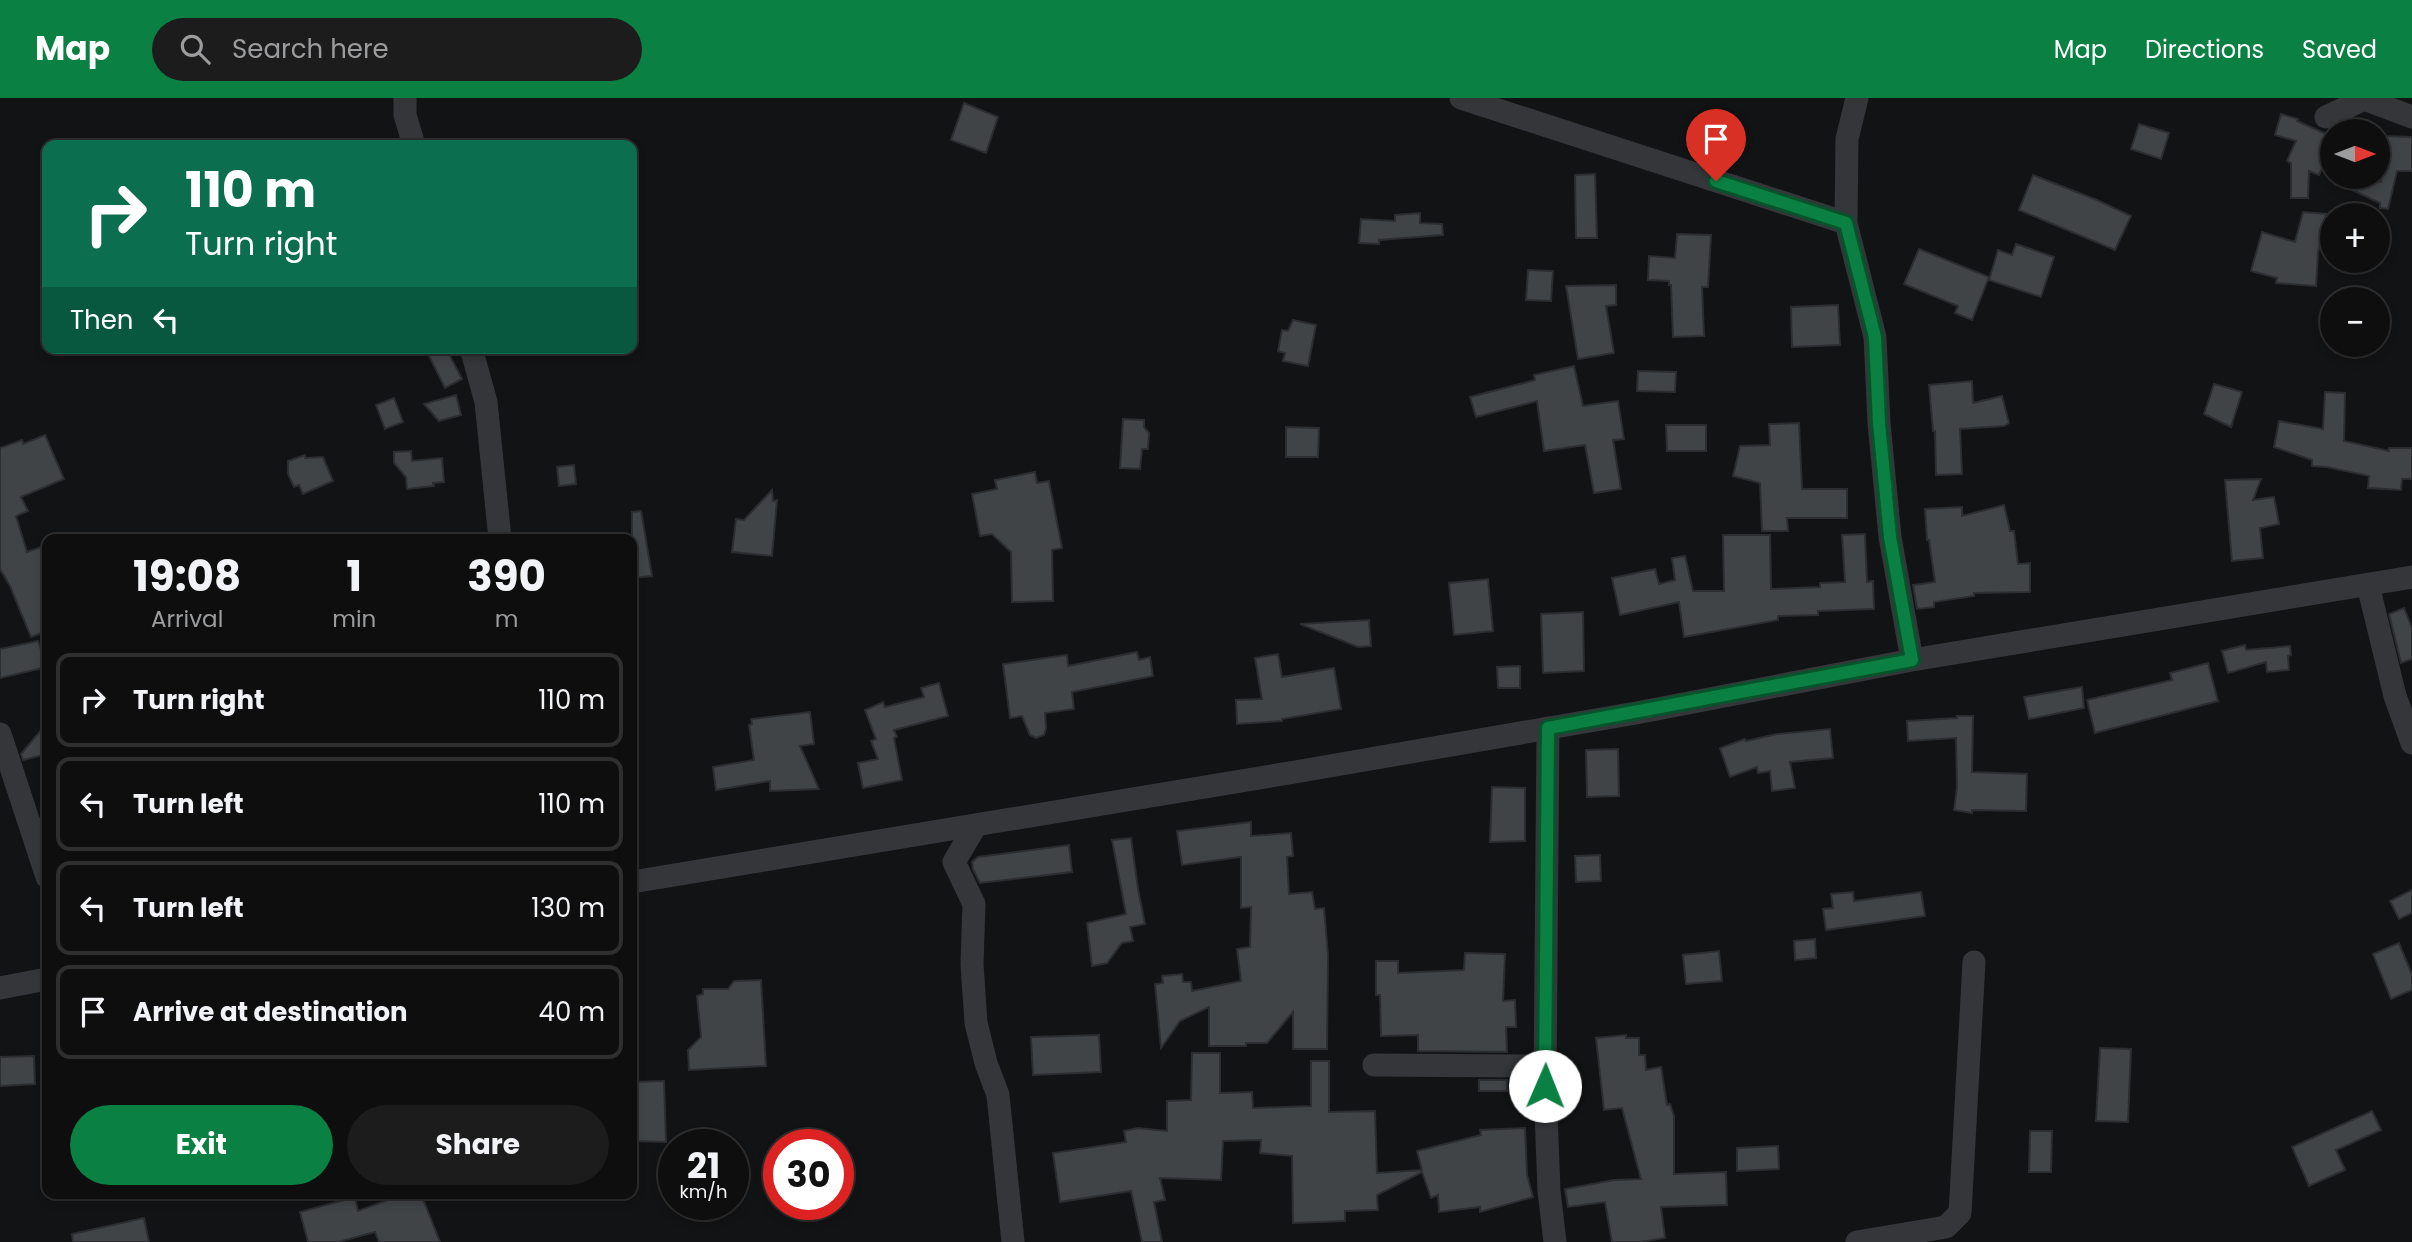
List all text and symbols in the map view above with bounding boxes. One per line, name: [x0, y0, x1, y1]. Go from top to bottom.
search box: [152, 18, 642, 81]
text: Map: [35, 25, 110, 72]
icon: search: [176, 30, 214, 68]
text: Search here: [232, 31, 389, 67]
text: Map: [2054, 33, 2107, 66]
text: Directions: [2145, 33, 2264, 66]
text: Saved: [2302, 33, 2377, 66]
pin: [1686, 109, 1746, 181]
north arrow: [2320, 119, 2390, 189]
map controls: [2320, 119, 2390, 357]
icon: arrive: [1697, 120, 1735, 158]
text: 110 m: [185, 156, 316, 224]
icon: right: [70, 168, 161, 259]
button: +: [2320, 203, 2390, 273]
text: Turn right: [185, 221, 337, 266]
button: −: [2320, 287, 2390, 357]
icon: left: [147, 301, 185, 339]
text: Then: [70, 302, 133, 338]
text: 19:08: [133, 547, 241, 606]
text: 1: [346, 547, 362, 606]
text: 390: [467, 547, 546, 606]
text: Arrival: [151, 603, 223, 635]
text: min: [332, 603, 376, 635]
text: m: [495, 603, 518, 635]
icon: right: [74, 681, 112, 719]
text: Turn right: [133, 682, 265, 718]
text: 110 m: [538, 682, 605, 718]
icon: left: [74, 785, 112, 823]
text: Turn left: [133, 786, 244, 822]
text: 110 m: [538, 786, 605, 822]
icon: left: [74, 889, 112, 927]
text: Turn left: [133, 890, 244, 926]
text: 130 m: [531, 890, 605, 926]
icon: arrive: [74, 993, 112, 1031]
text: Arrive at destination: [133, 994, 408, 1030]
text: 40 m: [539, 994, 605, 1030]
position arrow: [1508, 1049, 1582, 1123]
button: Exit: [70, 1105, 333, 1185]
button: Share: [347, 1105, 609, 1185]
speed limit sign: 30: [763, 1129, 854, 1220]
text: 21: [687, 1141, 720, 1190]
text: km/h: [680, 1179, 727, 1204]

